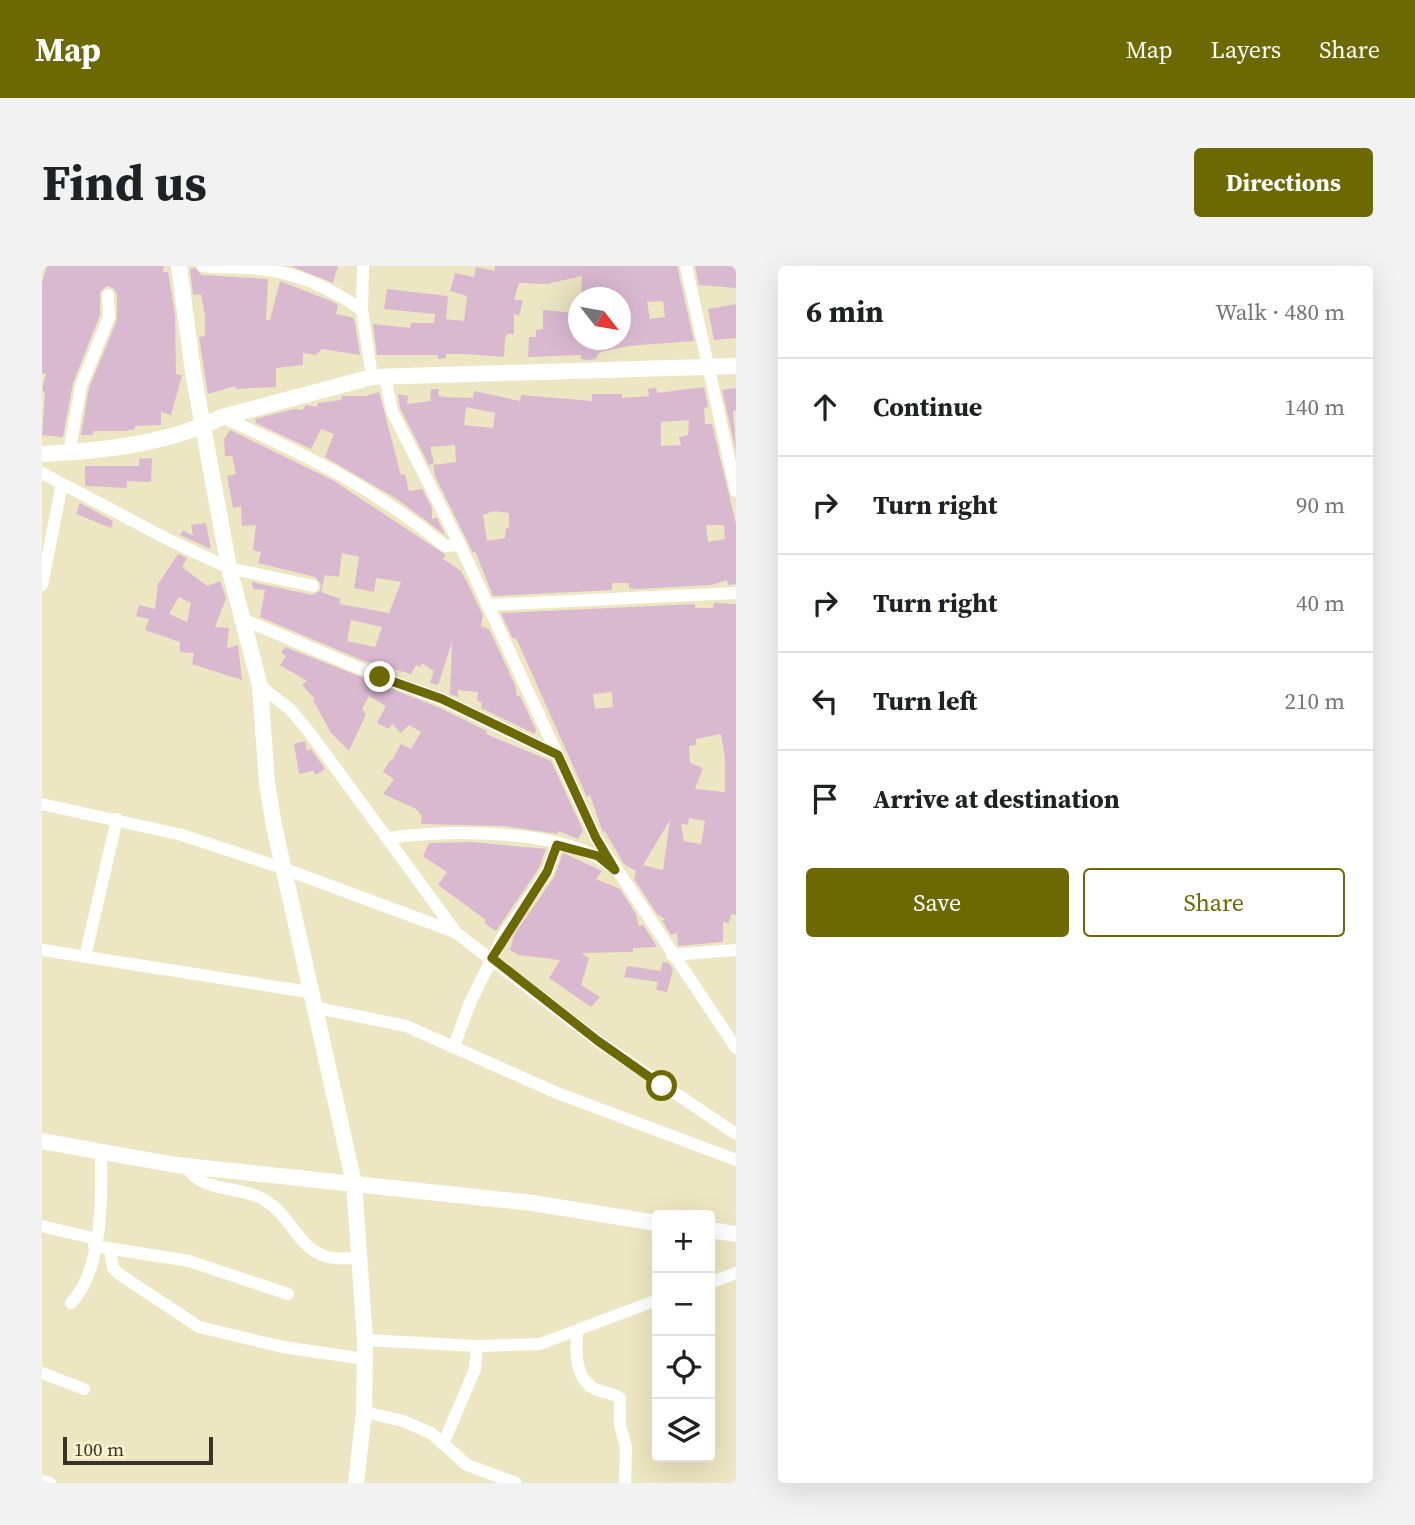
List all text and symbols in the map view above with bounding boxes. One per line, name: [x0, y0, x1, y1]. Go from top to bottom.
text: Map: [35, 27, 101, 72]
text: Map: [1126, 33, 1173, 66]
text: Layers: [1211, 33, 1281, 66]
text: Share: [1319, 33, 1380, 66]
button: Directions: [1194, 148, 1373, 217]
text: Find us: [42, 149, 207, 216]
north arrow: [568, 287, 631, 350]
text: 6 min: [806, 291, 884, 332]
text: Walk · 480 m: [1215, 296, 1345, 328]
icon: ahead: [806, 388, 844, 426]
text: Continue: [873, 389, 982, 425]
text: 140 m: [1284, 391, 1345, 423]
icon: right: [806, 486, 844, 524]
text: Turn right: [873, 487, 997, 523]
text: 90 m: [1296, 489, 1345, 521]
icon: right: [806, 584, 844, 622]
text: Turn right: [873, 585, 997, 621]
text: 40 m: [1296, 587, 1345, 619]
route end: [364, 661, 395, 692]
icon: left: [806, 682, 844, 720]
text: Turn left: [873, 683, 977, 719]
text: 210 m: [1284, 685, 1345, 717]
icon: arrive: [806, 780, 844, 818]
text: Arrive at destination: [873, 781, 1120, 817]
button: Save: [806, 868, 1069, 937]
button: Share: [1083, 868, 1345, 937]
route start: [646, 1070, 677, 1101]
map controls: [652, 1210, 715, 1462]
button: +: [652, 1210, 715, 1273]
button: −: [652, 1273, 715, 1336]
button: locate: [652, 1336, 715, 1399]
button: layers: [652, 1399, 715, 1462]
scale bar: [63, 1434, 214, 1466]
text: 100 m: [74, 1436, 124, 1462]

